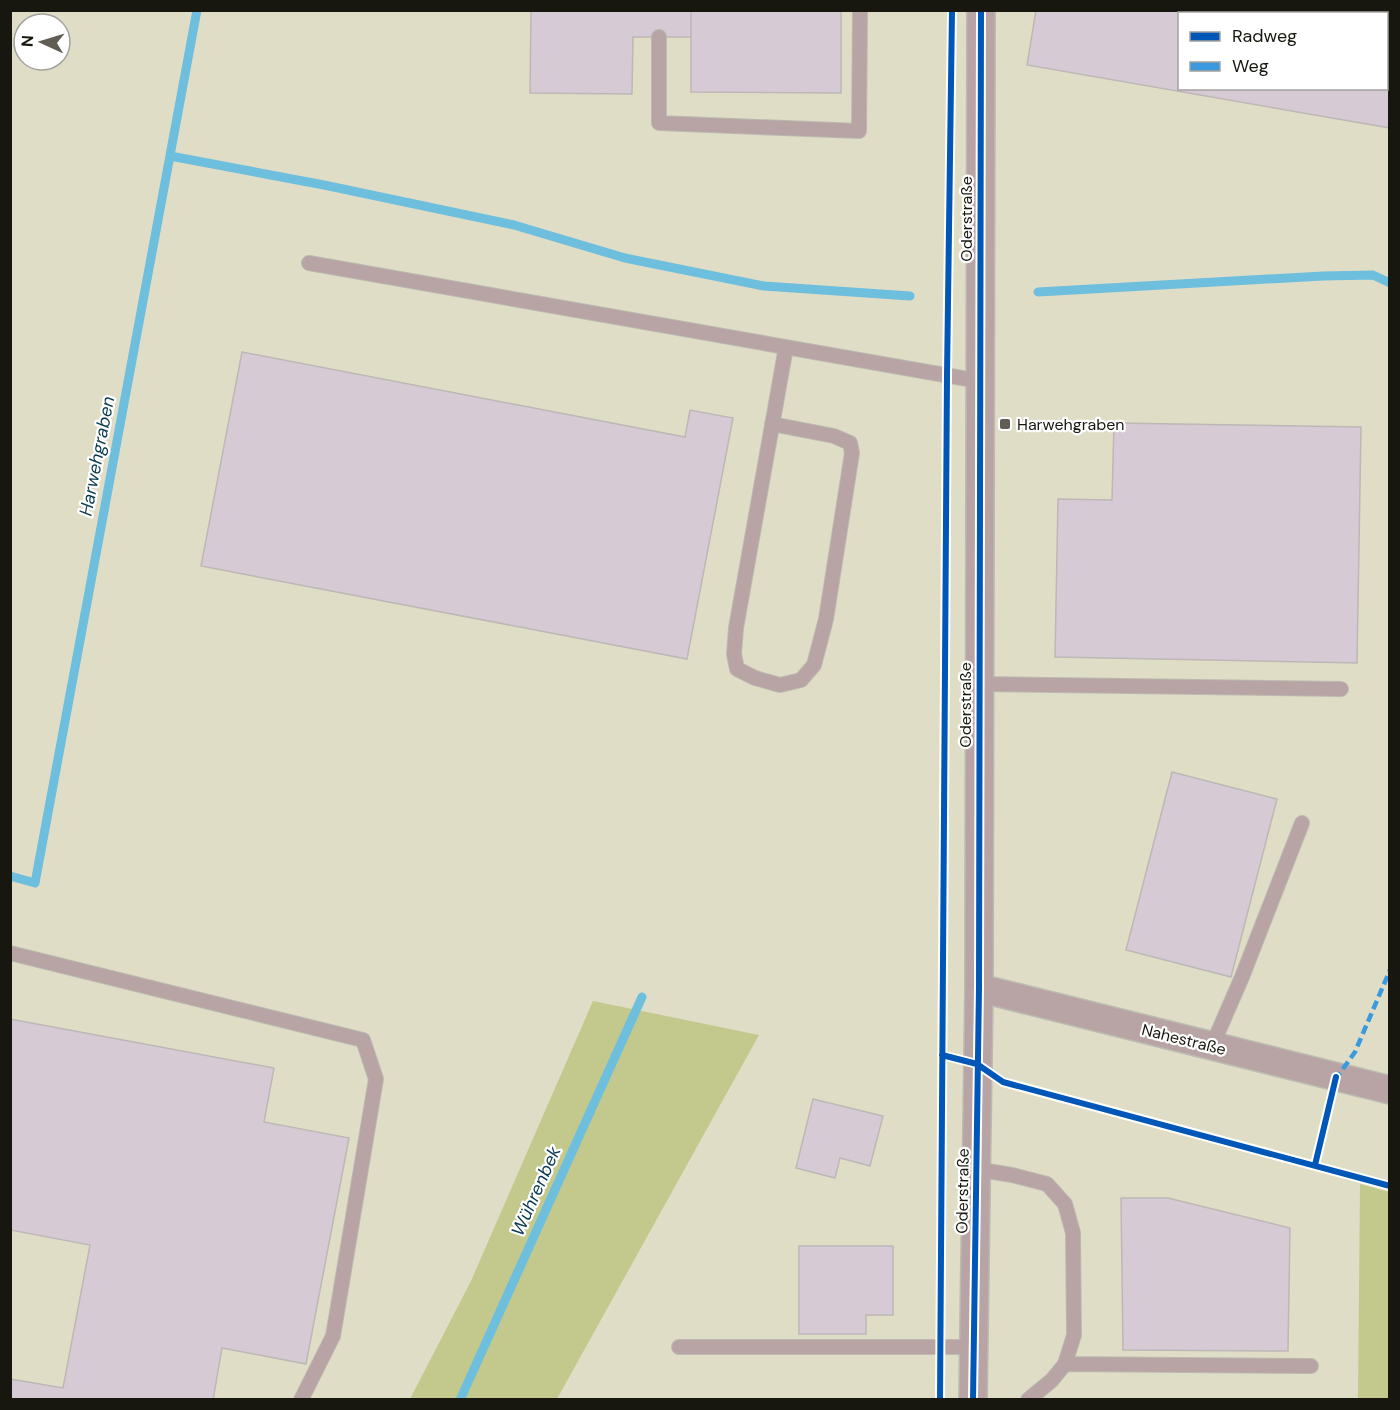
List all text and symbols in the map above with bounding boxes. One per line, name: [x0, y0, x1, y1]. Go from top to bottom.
north arrow: [12, 12, 72, 72]
legend: [1178, 12, 1388, 90]
text: Radweg: [1232, 24, 1297, 48]
text: N: [17, 34, 38, 48]
text: Weg: [1232, 54, 1269, 78]
street label: Oderstraße: [956, 176, 977, 262]
water label: Harwehgraben: [74, 394, 120, 518]
place label: Harwehgraben: [1017, 414, 1125, 435]
marker: Harwehgraben: [998, 417, 1012, 431]
street label: Oderstraße: [955, 662, 976, 748]
street label: Nahestraße: [1140, 1019, 1228, 1060]
water label: Wührenbek: [506, 1142, 567, 1240]
street label: Oderstraße: [951, 1148, 974, 1234]

